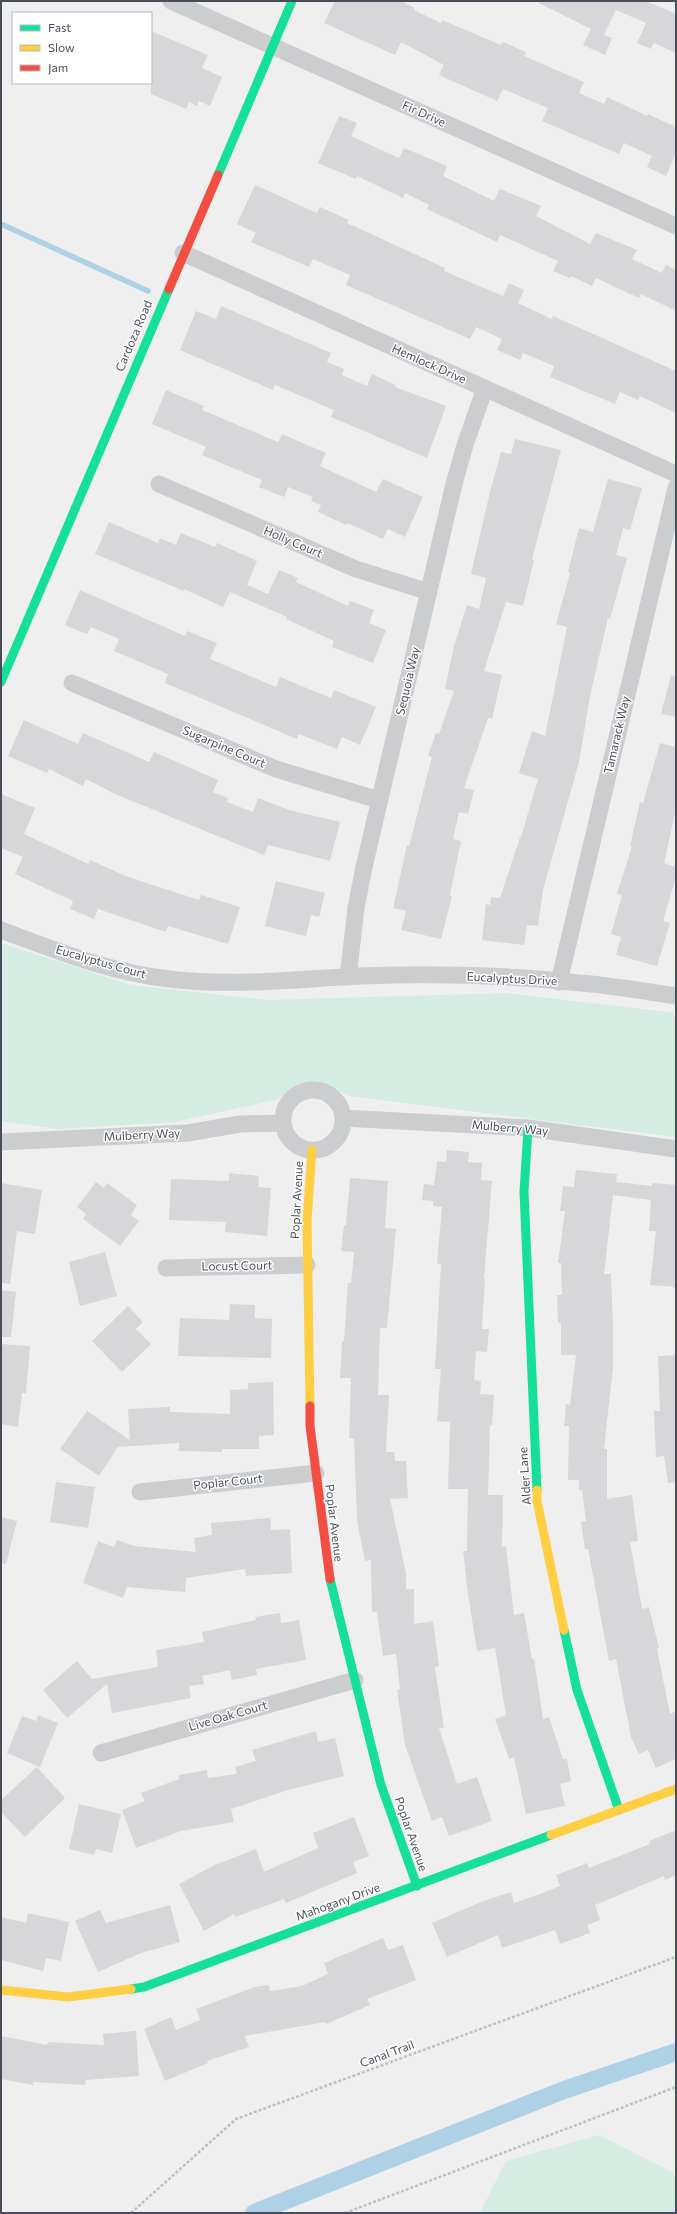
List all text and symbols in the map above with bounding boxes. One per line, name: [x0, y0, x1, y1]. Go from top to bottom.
legend: [12, 12, 152, 84]
text: Fast: [48, 20, 71, 34]
text: Slow: [48, 40, 75, 54]
text: Jam: [48, 60, 68, 75]
street label: Fir Drive: [401, 97, 448, 129]
street label: Cardoza Road: [112, 298, 154, 373]
street label: Hemlock Drive: [390, 340, 469, 386]
street label: Holly Court: [262, 522, 325, 560]
street label: Sequoia Way: [392, 645, 422, 716]
street label: Tamarack Way: [600, 695, 632, 775]
street label: Sugarpine Court: [181, 722, 268, 770]
street label: Eucalyptus Court: [54, 941, 148, 981]
street label: Eucalyptus Drive: [466, 969, 558, 987]
street label: Mulberry Way: [471, 1117, 549, 1137]
street label: Mulberry Way: [103, 1125, 181, 1143]
street label: Poplar Avenue: [287, 1161, 305, 1239]
street label: Locust Court: [201, 1257, 273, 1273]
street label: Alder Lane: [515, 1447, 533, 1506]
street label: Poplar Court: [192, 1470, 263, 1492]
street label: Poplar Avenue: [323, 1483, 347, 1562]
street label: Live Oak Court: [187, 1697, 269, 1733]
street label: Poplar Avenue: [393, 1795, 431, 1873]
street label: Mahogany Drive: [294, 1879, 382, 1923]
street label: Canal Trail: [358, 2037, 416, 2069]

